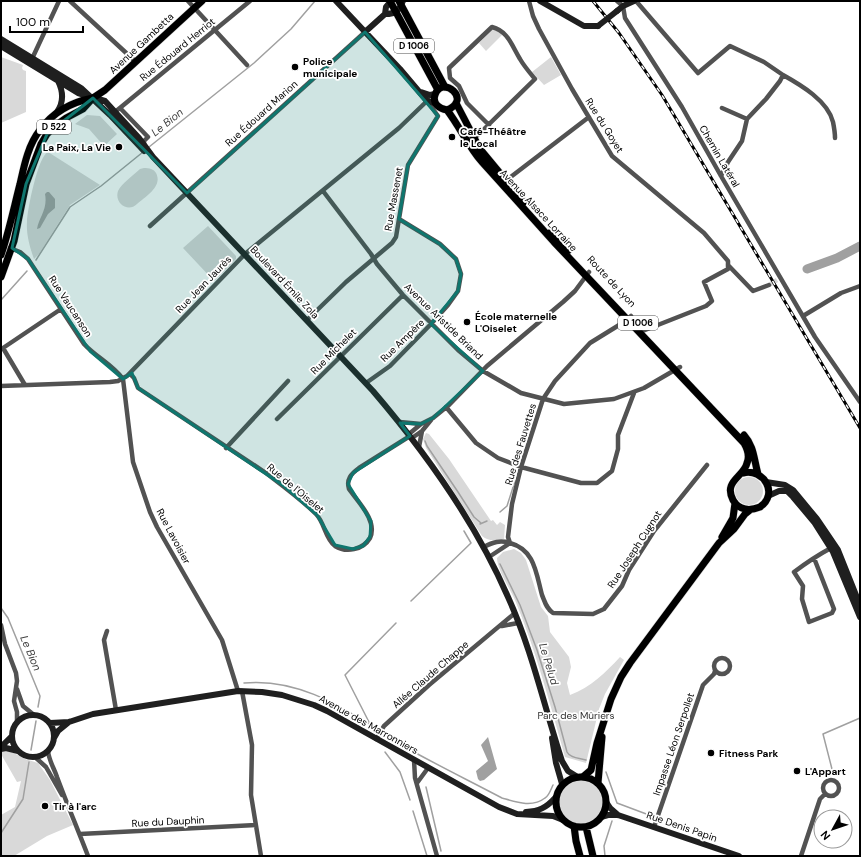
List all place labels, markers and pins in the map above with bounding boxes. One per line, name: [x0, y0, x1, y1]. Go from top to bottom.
place label: Police municipale: [303, 55, 357, 80]
marker: Police municipale: [290, 62, 300, 72]
place label: Café-Théâtre le Local: [460, 125, 526, 150]
marker: Café-Théâtre le Local: [447, 132, 457, 142]
place label: La Paix, La Vie: [43, 141, 111, 154]
marker: La Paix, La Vie: [114, 142, 124, 152]
place label: École maternelle L'Oiselet: [475, 310, 557, 335]
marker: École maternelle L'Oiselet: [462, 317, 472, 327]
place label: Fitness Park: [719, 747, 779, 760]
marker: Fitness Park: [706, 748, 716, 758]
place label: L'Appart: [805, 765, 846, 778]
marker: L'Appart: [792, 766, 802, 776]
place label: Tir à l'arc: [53, 800, 97, 813]
marker: Tir à l'arc: [40, 801, 50, 811]

